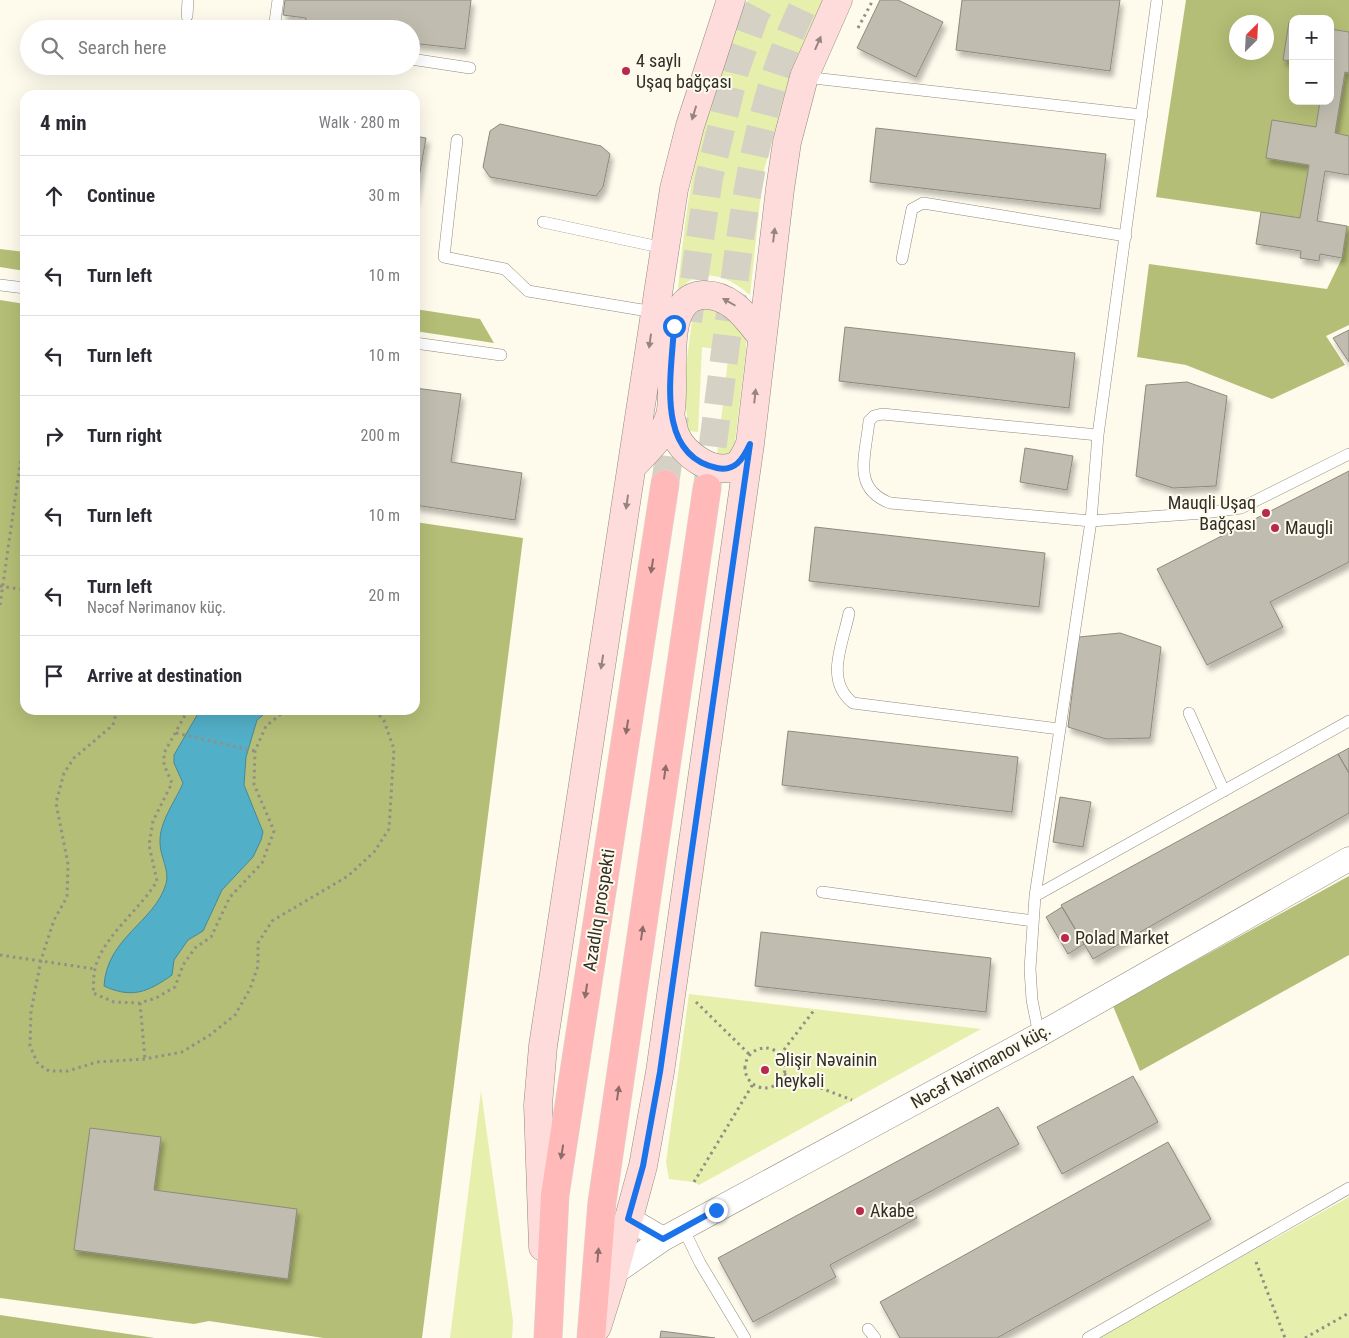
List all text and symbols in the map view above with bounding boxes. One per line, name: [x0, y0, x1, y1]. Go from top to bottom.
north arrow: [1229, 15, 1274, 60]
map controls: [1289, 15, 1334, 105]
button: +: [1289, 15, 1334, 60]
search box: [20, 20, 420, 75]
icon: search: [38, 34, 66, 62]
text: Search here: [78, 36, 166, 59]
one-way arrow: [814, 36, 822, 50]
place label: 4 saylı Uşaq bağçası: [636, 50, 732, 92]
button: −: [1289, 60, 1334, 105]
marker: 4 saylı Uşaq bağçası: [620, 65, 632, 77]
one-way arrow: [689, 106, 697, 121]
text: 4 min: [40, 111, 87, 135]
text: Walk · 280 m: [319, 113, 400, 132]
icon: ahead: [40, 182, 68, 210]
text: Continue: [87, 184, 155, 207]
text: 30 m: [368, 186, 400, 205]
one-way arrow: [770, 226, 778, 242]
icon: left: [40, 262, 68, 290]
text: Turn left: [87, 264, 152, 287]
text: 10 m: [368, 266, 400, 285]
one-way arrow: [722, 298, 737, 306]
route start: [663, 315, 686, 338]
one-way arrow: [646, 333, 654, 349]
icon: left: [40, 342, 68, 370]
text: Turn left: [87, 344, 152, 367]
text: 10 m: [368, 346, 400, 365]
one-way arrow: [751, 388, 759, 404]
icon: right: [40, 422, 68, 450]
text: Turn right: [87, 424, 162, 447]
text: 200 m: [361, 426, 400, 445]
place label: Mauqli Uşaq Bağçası: [1168, 492, 1256, 534]
one-way arrow: [622, 494, 630, 510]
icon: left: [40, 502, 68, 530]
text: Turn left: [87, 504, 152, 527]
text: 10 m: [368, 506, 400, 525]
marker: Mauqli Uşaq Bağçası: [1260, 507, 1272, 519]
place label: Maugli: [1285, 517, 1333, 538]
marker: Maugli: [1269, 522, 1281, 534]
one-way arrow: [648, 559, 656, 575]
text: Turn left: [87, 575, 152, 598]
icon: left: [40, 582, 68, 610]
text: 20 m: [368, 586, 400, 605]
text: Nəcəf Nərimanov küç.: [87, 598, 226, 617]
one-way arrow: [598, 655, 606, 671]
icon: arrive: [40, 662, 68, 690]
text: Arrive at destination: [87, 664, 242, 687]
one-way arrow: [623, 719, 631, 735]
one-way arrow: [662, 763, 670, 779]
street label: Azadlıq prospekti: [578, 847, 619, 973]
one-way arrow: [638, 924, 646, 940]
place label: Polad Market: [1075, 927, 1169, 948]
marker: Polad Market: [1059, 932, 1071, 944]
one-way arrow: [582, 984, 590, 1000]
street label: Nəcəf Nərimanov küç.: [907, 1018, 1054, 1113]
place label: Əlişir Nəvainin heykəli: [775, 1049, 877, 1091]
marker: Əlişir Nəvainin heykəli: [759, 1064, 771, 1076]
one-way arrow: [614, 1085, 622, 1101]
one-way arrow: [557, 1144, 565, 1160]
route end: [705, 1199, 728, 1222]
place label: Akabe: [870, 1200, 914, 1221]
marker: Akabe: [854, 1205, 866, 1217]
one-way arrow: [594, 1246, 602, 1262]

